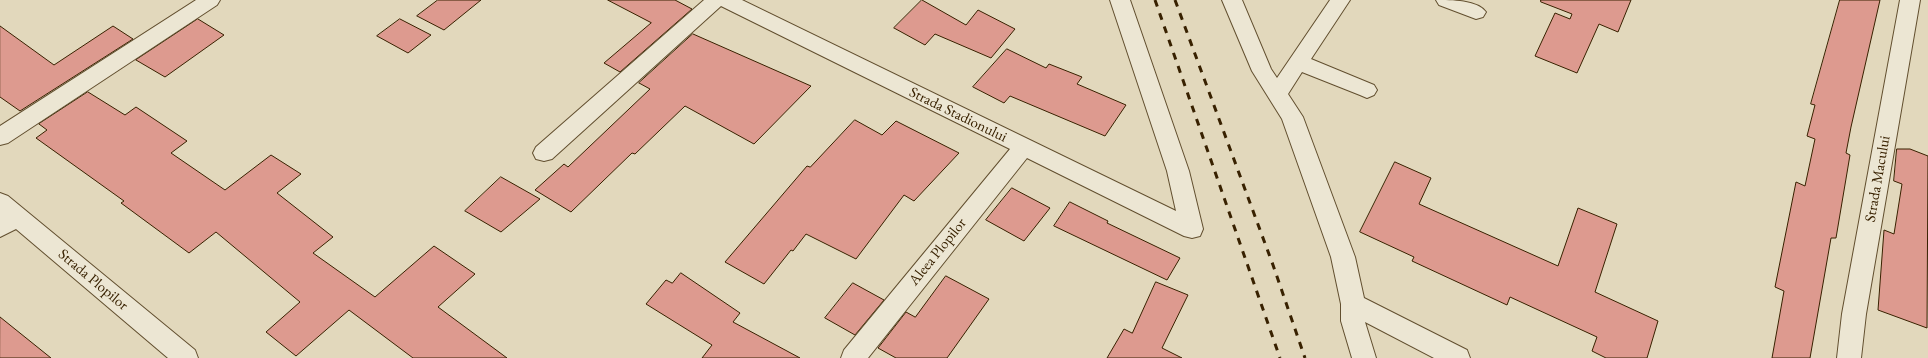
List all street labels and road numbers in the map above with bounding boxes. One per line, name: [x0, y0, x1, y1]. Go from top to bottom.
street label: Strada Stadionului: [906, 84, 1010, 146]
street label: Strada Macului: [1862, 134, 1894, 224]
street label: Aleea Plopilor: [905, 215, 971, 289]
street label: Strada Plopilor: [54, 245, 132, 315]

